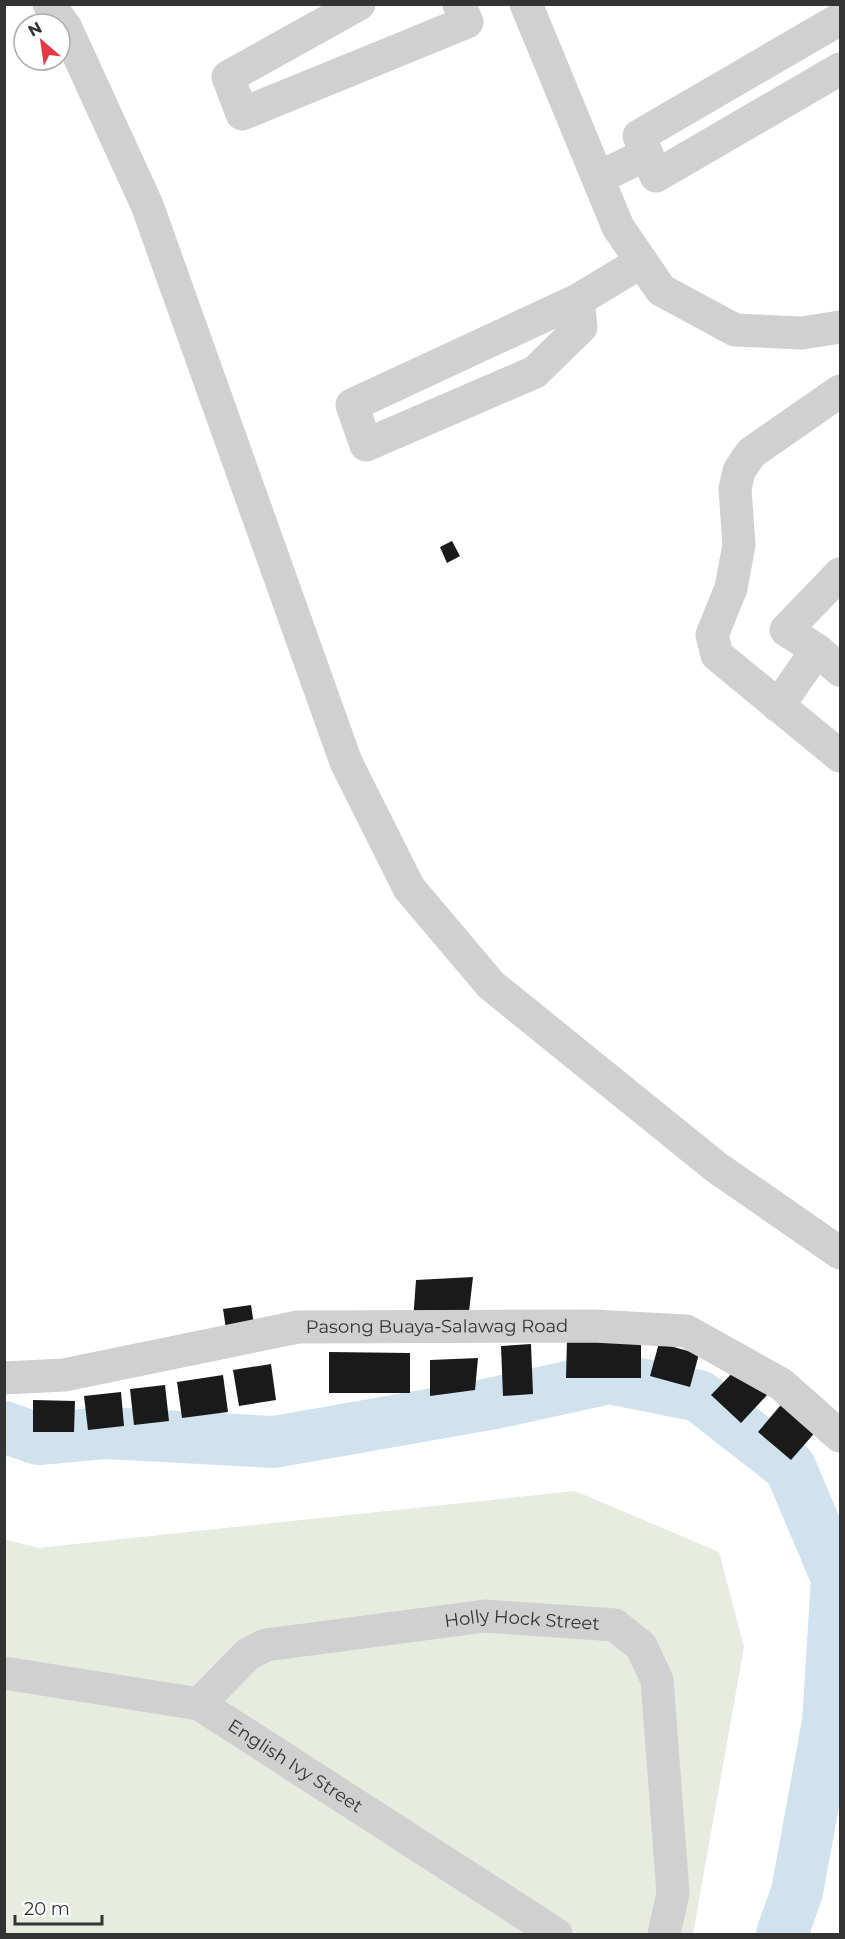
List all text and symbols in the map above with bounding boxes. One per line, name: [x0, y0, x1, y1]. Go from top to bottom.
north arrow: [12, 12, 72, 72]
text: N: [25, 18, 45, 41]
street label: Pasong Buaya-Salawag Road: [306, 1315, 568, 1338]
street label: Holly Hock Street: [443, 1604, 600, 1635]
street label: English Ivy Street: [224, 1715, 367, 1818]
scale bar: [15, 1888, 102, 1926]
text: 20 m: [24, 1898, 70, 1920]

